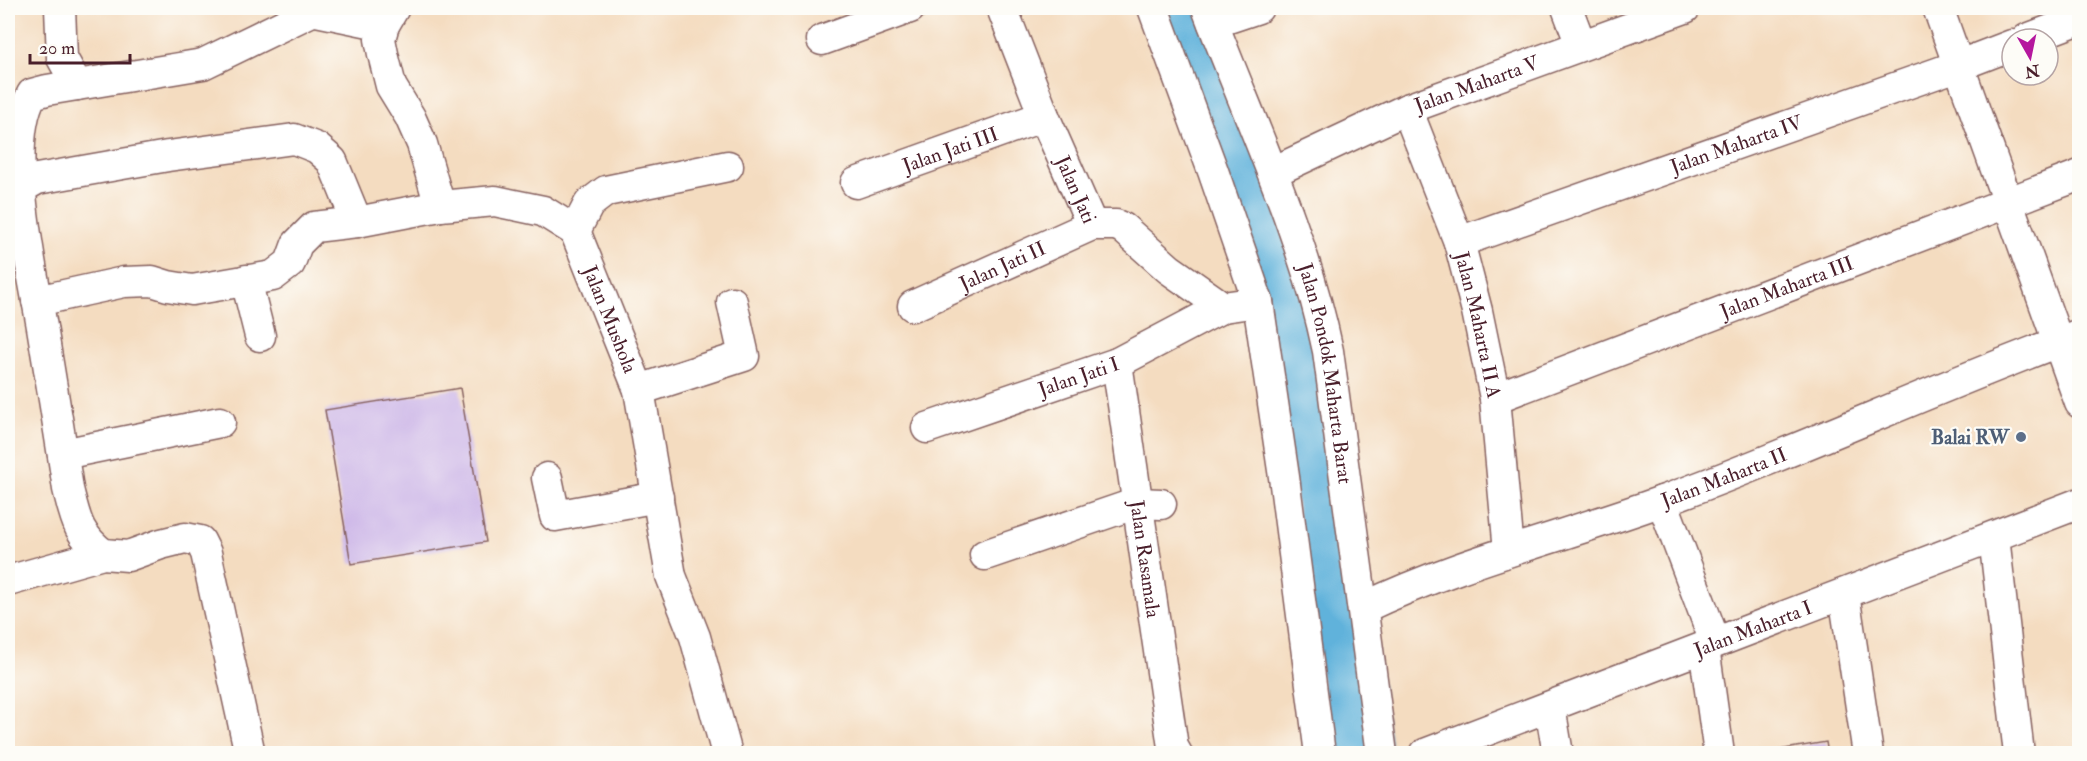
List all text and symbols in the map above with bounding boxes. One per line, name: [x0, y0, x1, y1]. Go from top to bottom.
scale bar: [30, 27, 130, 65]
north arrow: [2000, 27, 2060, 87]
text: 20 m: [39, 37, 75, 60]
street label: Jalan Maharta V: [1410, 50, 1543, 119]
text: N: [2023, 60, 2042, 82]
street label: Jalan Maharta IV: [1666, 109, 1807, 180]
street label: Jalan Jati III: [898, 121, 1002, 179]
street label: Jalan Jati: [1050, 151, 1102, 227]
street label: Jalan Jati II: [955, 236, 1050, 297]
street label: Jalan Maharta II A: [1449, 248, 1507, 401]
street label: Jalan Maharta III: [1716, 251, 1857, 324]
street label: Jalan Pondok Maharta Barat: [1292, 259, 1358, 486]
street label: Jalan Mushola: [577, 261, 643, 377]
street label: Jalan Jati I: [1034, 351, 1122, 402]
place label: Balai RW: [1931, 425, 2011, 450]
marker: Balai RW: [2014, 430, 2028, 444]
street label: Jalan Maharta II: [1657, 442, 1790, 514]
street label: Jalan Rasamala: [1124, 498, 1166, 620]
street label: Jalan Maharta I: [1689, 595, 1816, 663]

